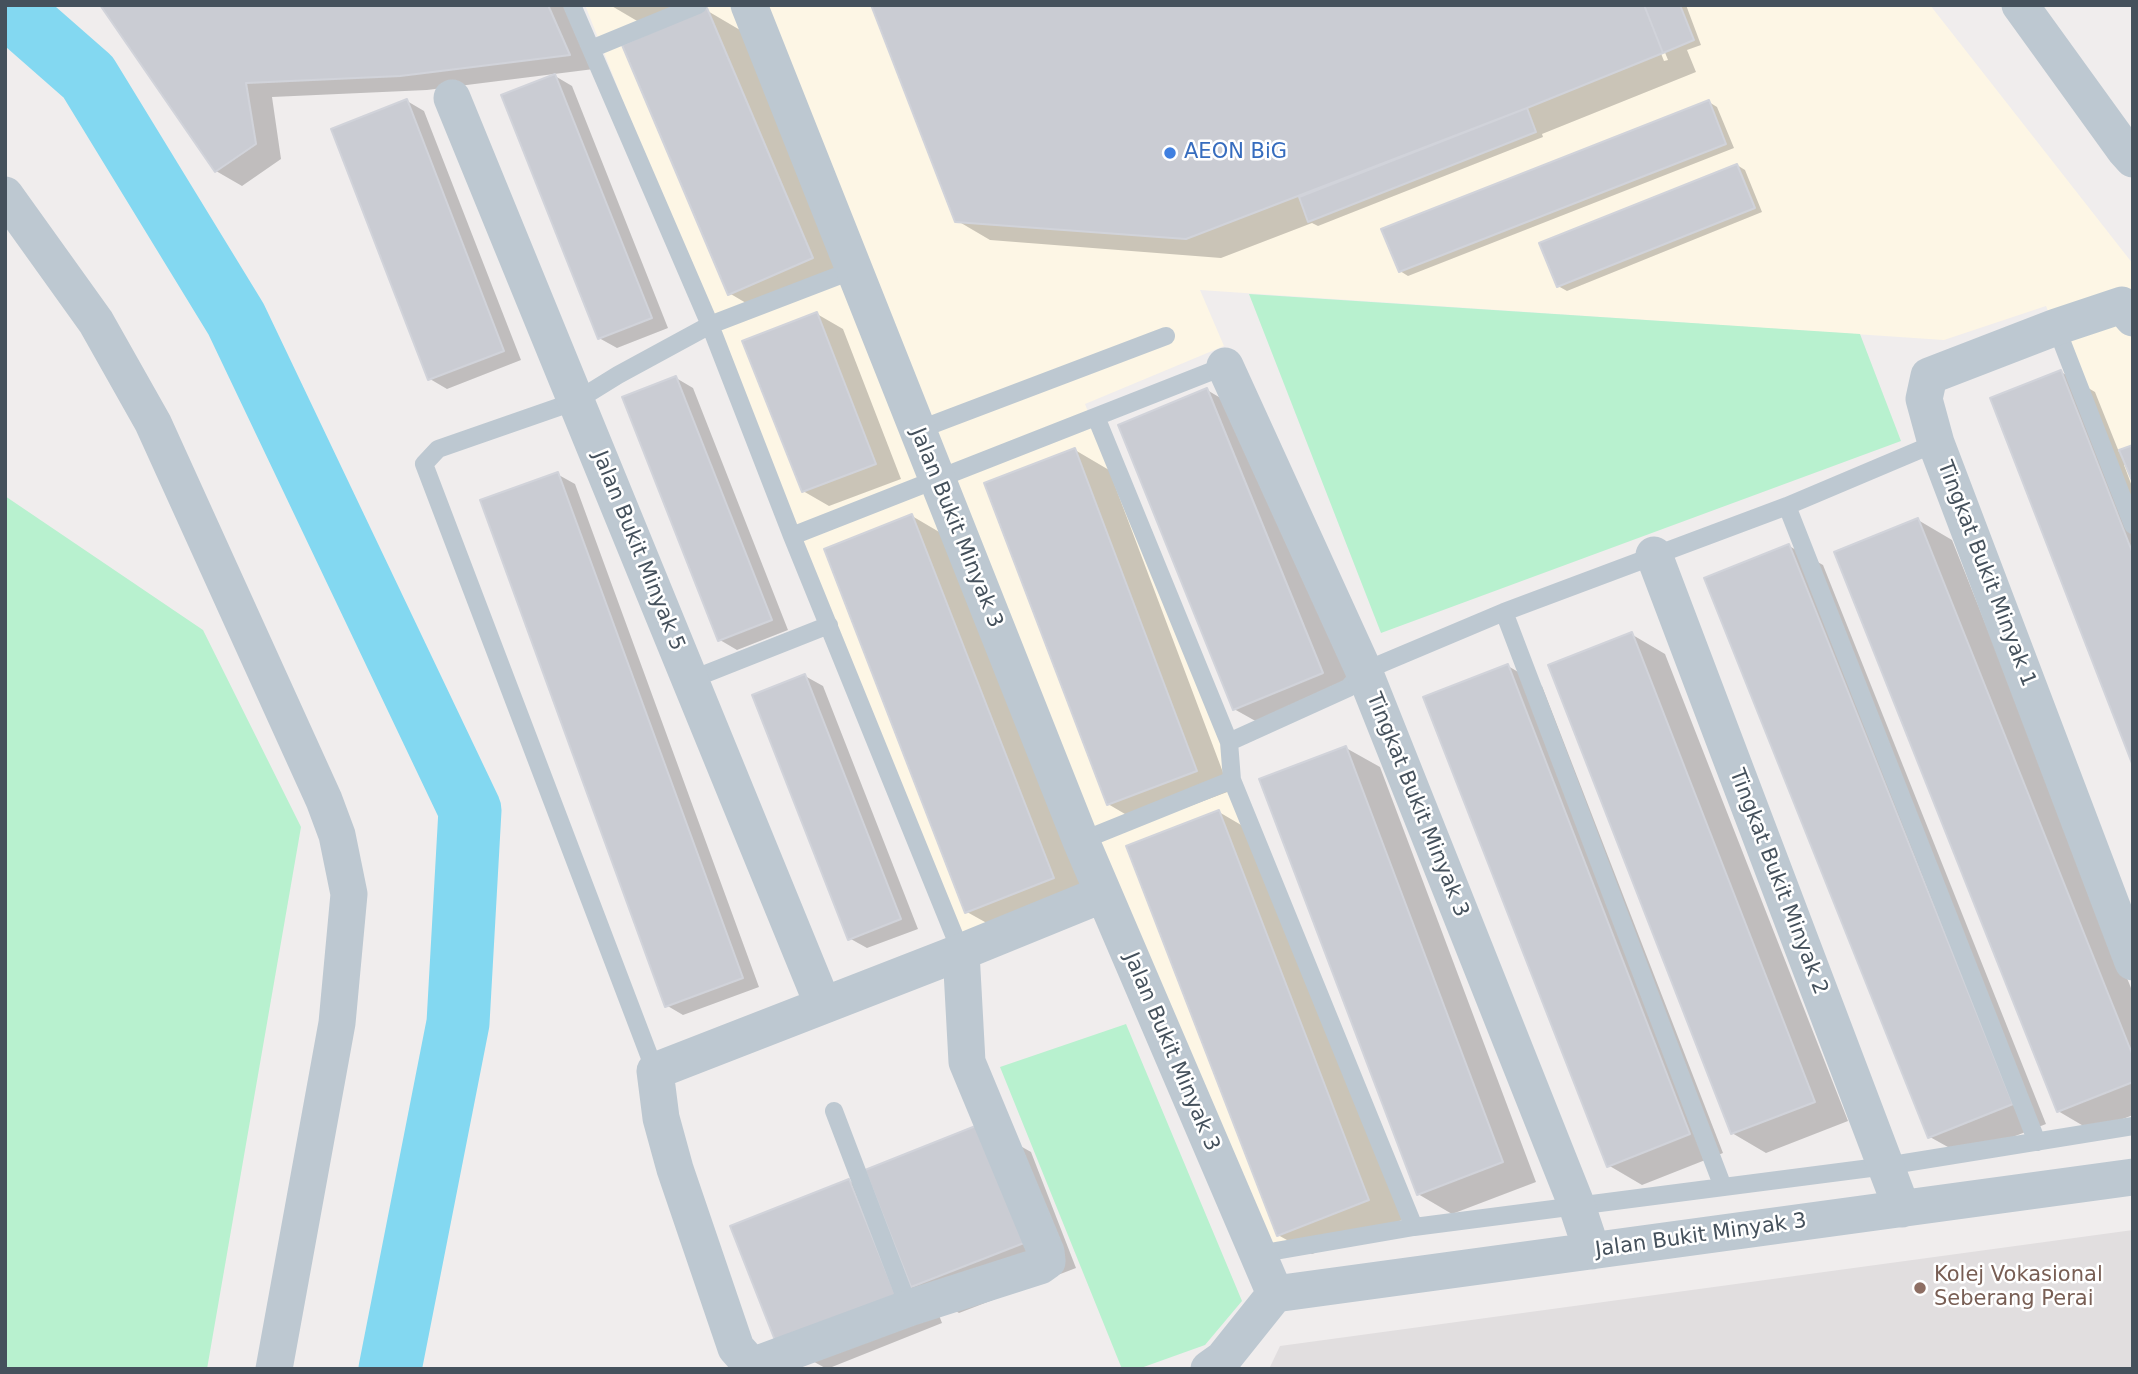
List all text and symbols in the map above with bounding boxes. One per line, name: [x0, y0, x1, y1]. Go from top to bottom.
place label: AEON BiG: [1184, 140, 1287, 166]
marker: AEON BiG: [1162, 145, 1178, 161]
street label: Jalan Bukit Minyak 3: [904, 424, 1008, 632]
street label: Jalan Bukit Minyak 5: [586, 447, 690, 655]
street label: Tingkat Bukit Minyak 1: [1931, 458, 2041, 690]
street label: Tingkat Bukit Minyak 3: [1360, 689, 1474, 921]
street label: Tingkat Bukit Minyak 2: [1723, 766, 1833, 998]
street label: Jalan Bukit Minyak 3: [1118, 949, 1224, 1155]
street label: Jalan Bukit Minyak 3: [1594, 1209, 1808, 1263]
place label: Kolej Vokasional Seberang Perai: [1934, 1263, 2103, 1313]
marker: Kolej Vokasional Seberang Perai: [1912, 1280, 1928, 1296]

